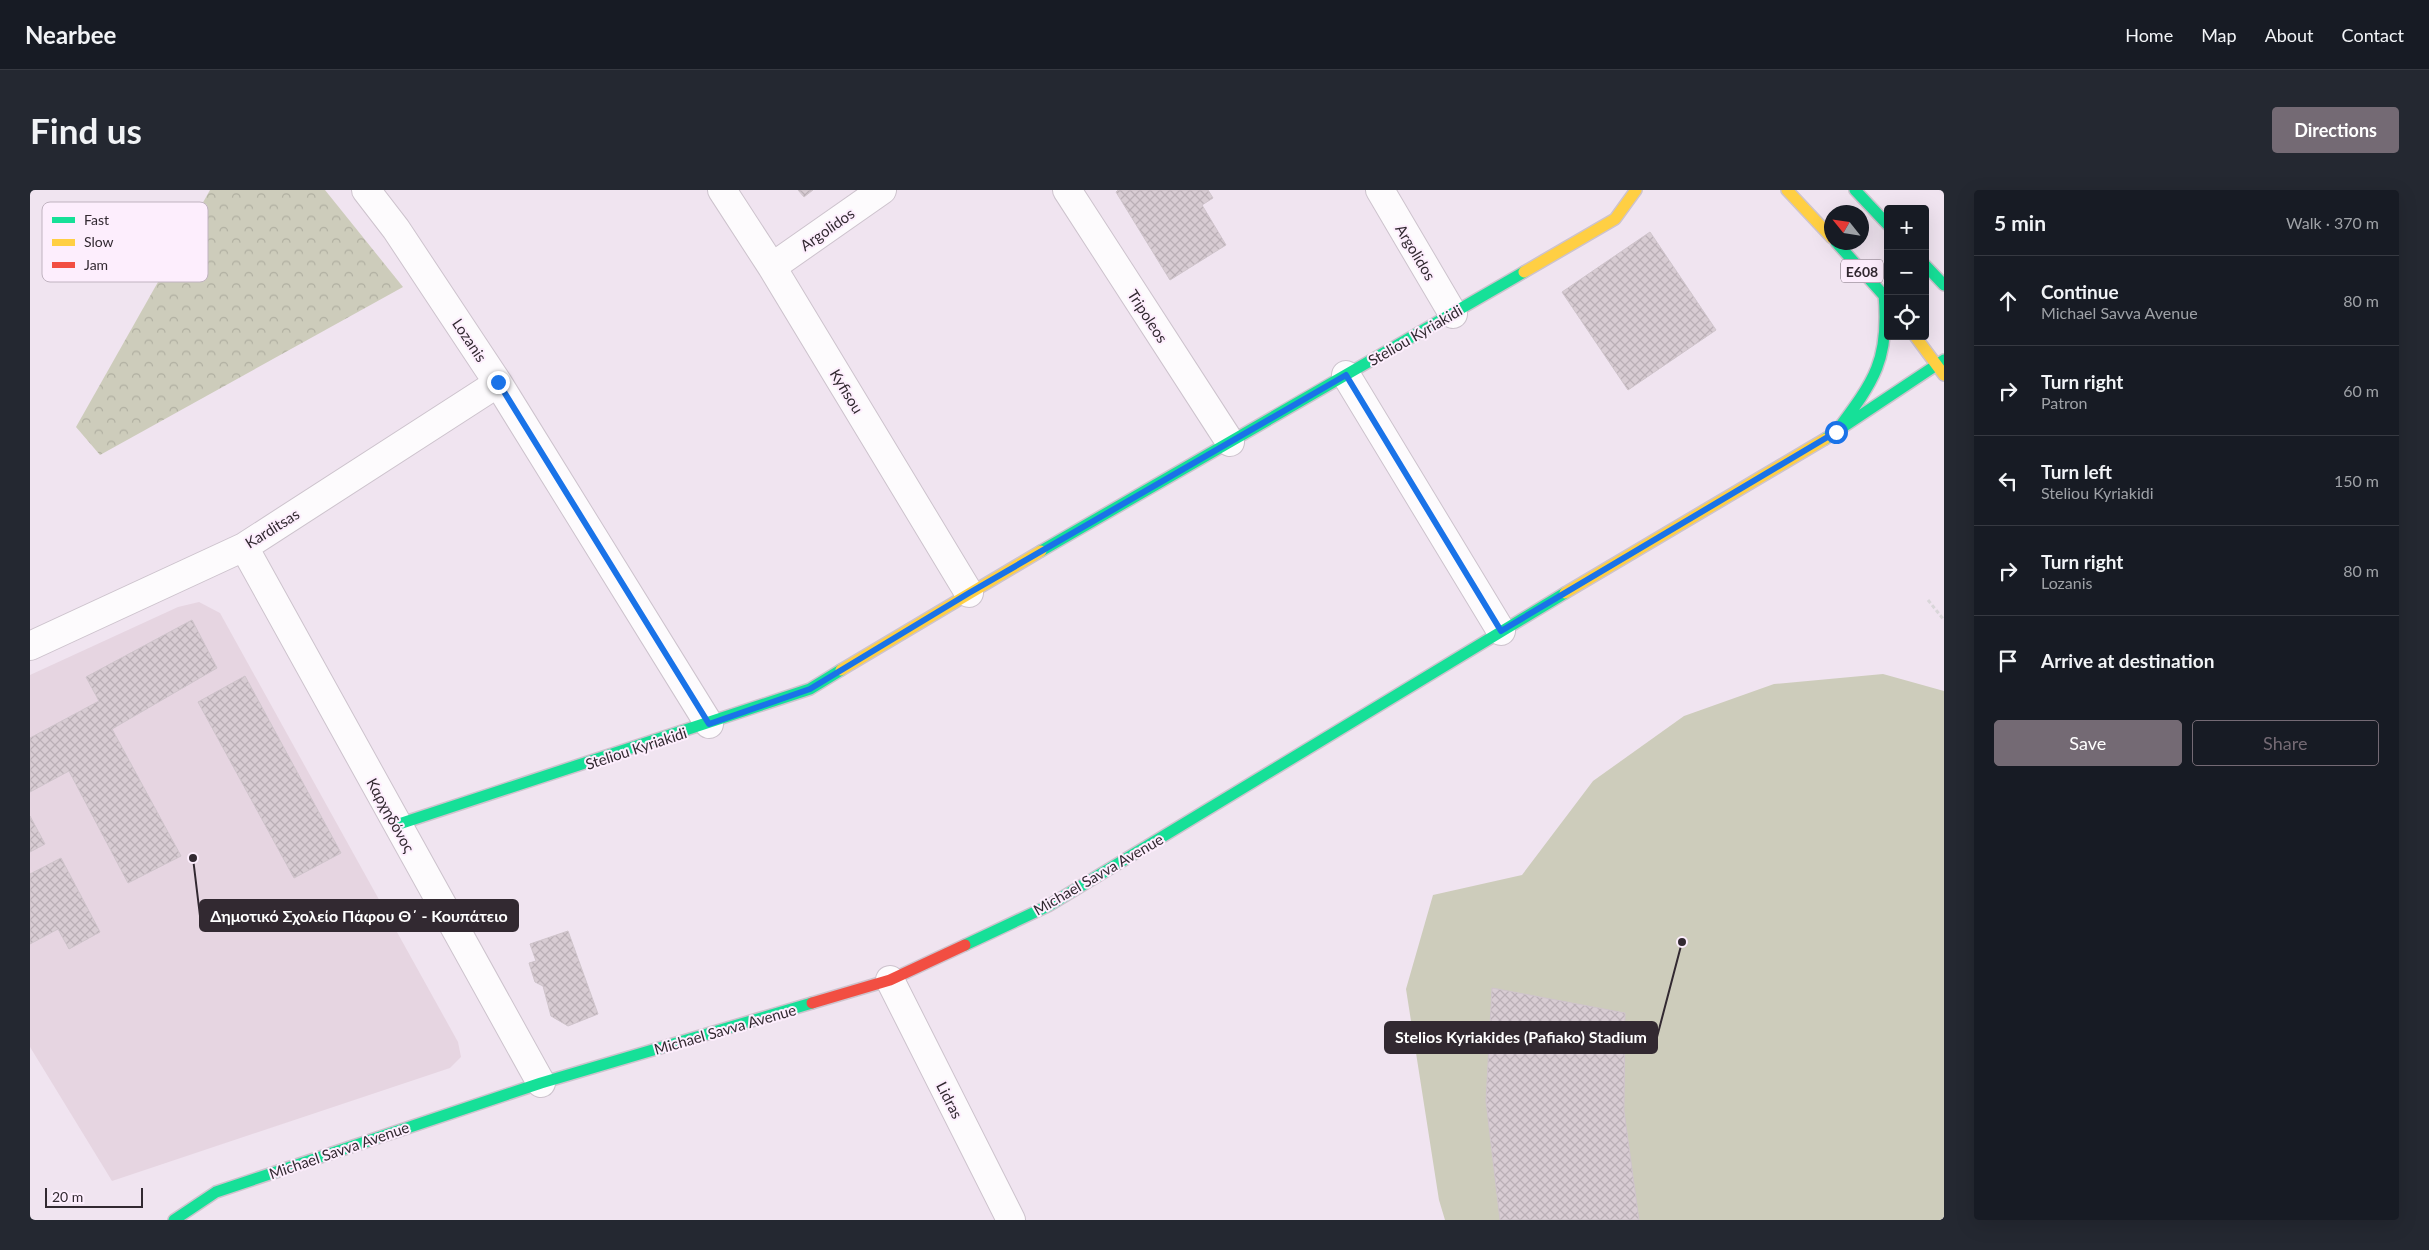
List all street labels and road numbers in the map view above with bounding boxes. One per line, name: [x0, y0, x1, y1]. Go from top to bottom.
street label: Argolidos: [796, 204, 858, 254]
street label: Argolidos: [1392, 221, 1440, 283]
road number: E608: [1841, 260, 1883, 282]
street label: Tripoleos: [1124, 286, 1172, 346]
street label: Steliou Kyriakidi: [1365, 301, 1465, 369]
street label: Lozanis: [449, 315, 491, 365]
street label: Kyfisou: [827, 365, 867, 417]
street label: Karditsas: [242, 504, 302, 552]
street label: Steliou Kyriakidi: [583, 723, 689, 773]
street label: Καρχηδόνος: [363, 775, 419, 855]
street label: Michael Savva Avenue: [1030, 829, 1166, 918]
street label: Michael Savva Avenue: [652, 1000, 798, 1058]
street label: Lidras: [933, 1079, 967, 1121]
street label: Michael Savva Avenue: [267, 1118, 411, 1182]

